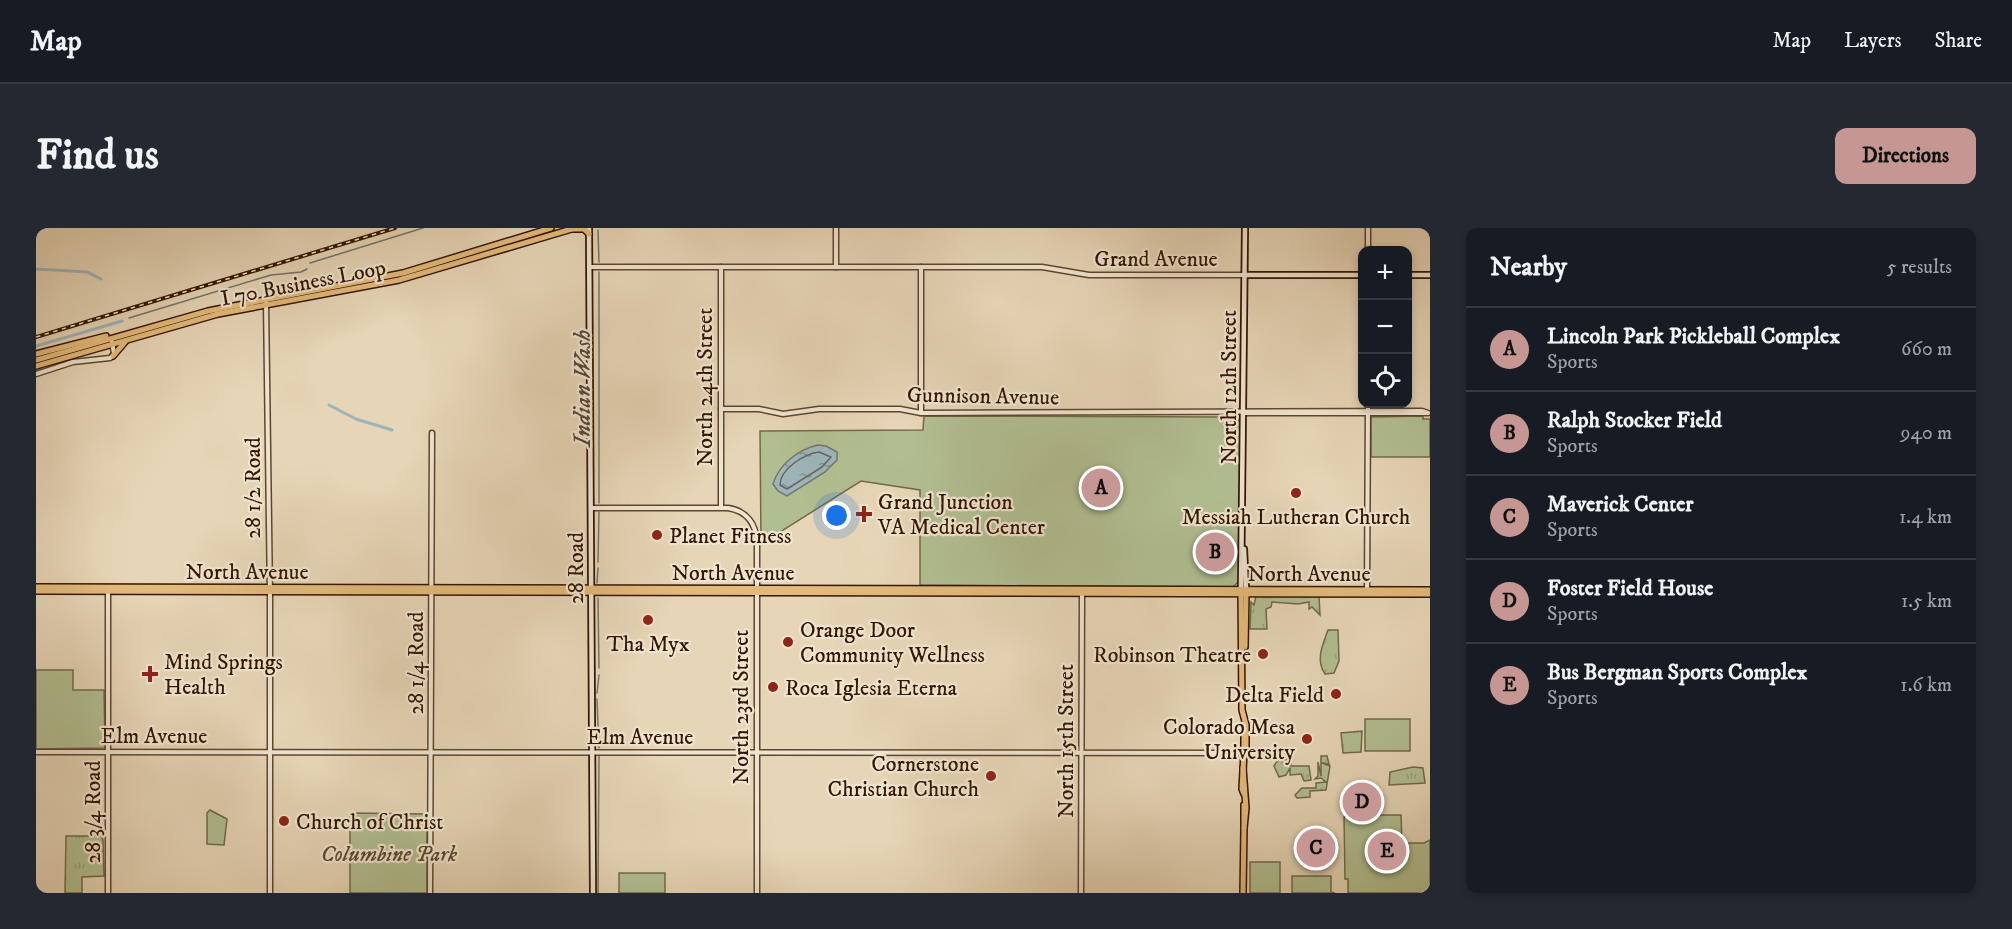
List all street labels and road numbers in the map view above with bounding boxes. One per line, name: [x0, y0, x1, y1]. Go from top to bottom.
street label: Grand Avenue: [1094, 246, 1218, 273]
street label: I 70 Business Loop: [218, 254, 388, 313]
street label: North 24th Street: [692, 308, 719, 466]
street label: North 12th Street: [1216, 310, 1243, 464]
street label: Gunnison Avenue: [907, 382, 1059, 411]
street label: 28 1/2 Road: [240, 437, 267, 539]
street label: 28 Road: [563, 532, 590, 604]
street label: North Avenue: [185, 559, 309, 586]
street label: North Avenue: [671, 560, 795, 587]
street label: North Avenue: [1247, 561, 1371, 588]
street label: 28 1/4 Road: [403, 611, 430, 715]
street label: North 23rd Street: [728, 630, 755, 784]
street label: North 15th Street: [1053, 664, 1080, 818]
street label: Elm Avenue: [101, 723, 207, 750]
street label: Elm Avenue: [587, 724, 693, 751]
street label: 28 3/4 Road: [80, 760, 107, 864]

